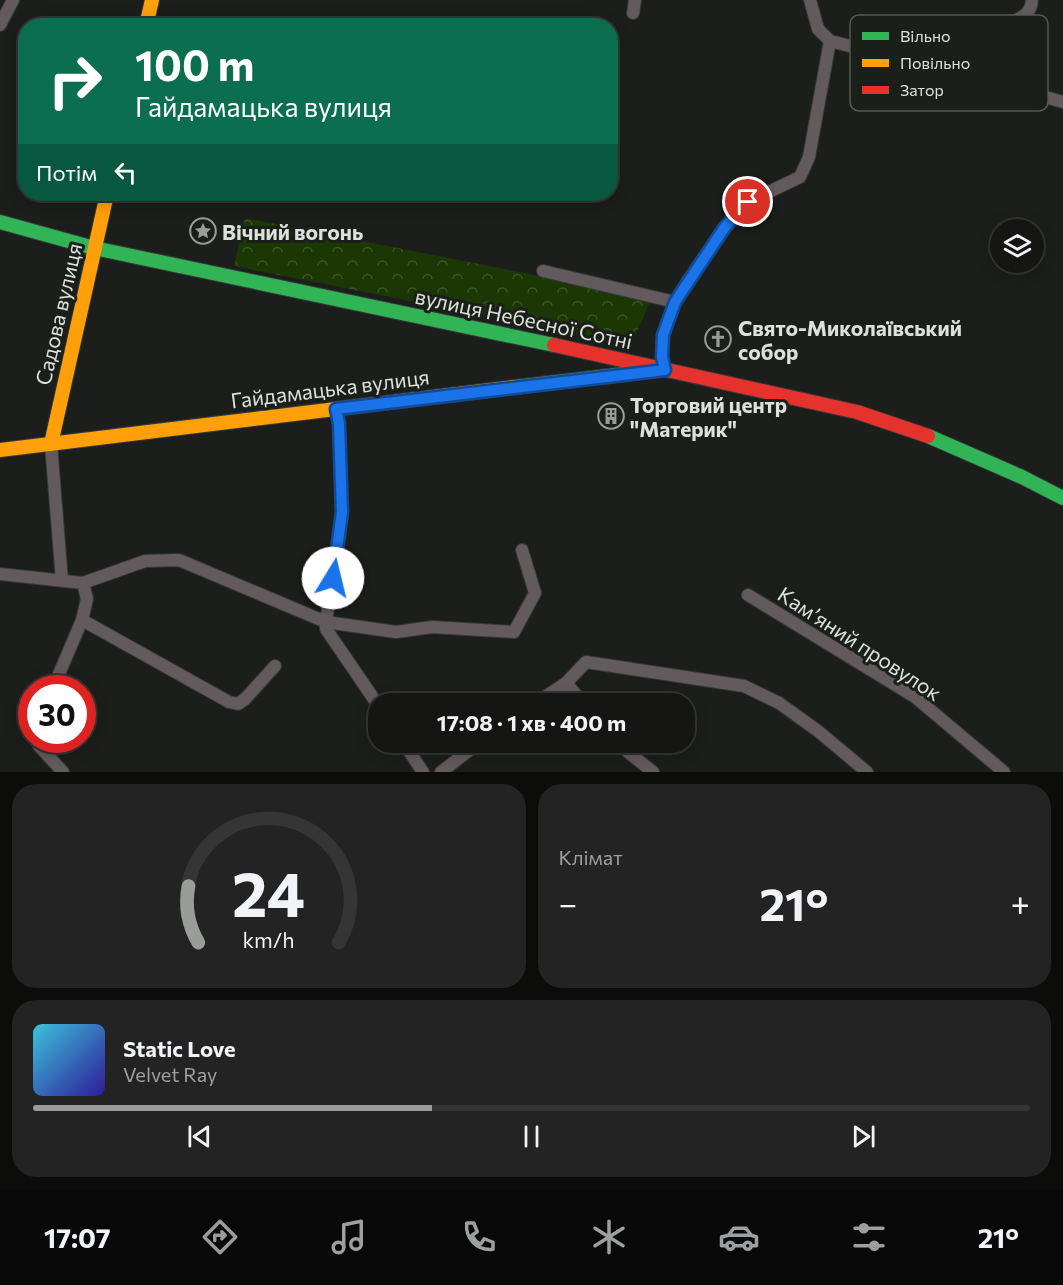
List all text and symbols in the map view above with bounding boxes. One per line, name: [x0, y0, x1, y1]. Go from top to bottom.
legend: [850, 15, 1048, 111]
text: Вільно: [900, 26, 951, 45]
text: 100 m: [135, 38, 255, 90]
icon: right: [36, 42, 114, 120]
text: Повільно: [900, 53, 970, 72]
text: Затор: [900, 80, 944, 99]
text: Гайдамацька вулиця: [135, 90, 392, 123]
icon: left: [109, 156, 142, 189]
text: Потім: [36, 159, 97, 186]
pin: [722, 176, 773, 227]
icon: arrive: [731, 185, 764, 218]
place icon: Вічний вогонь: [188, 216, 218, 246]
place label: Вічний вогонь: [222, 219, 363, 244]
map controls: [990, 219, 1044, 273]
button: layers: [990, 219, 1044, 273]
street label: Садова вулиця: [30, 241, 86, 387]
street label: вулиця Небесної Сотні: [413, 283, 635, 353]
place label: Свято-Миколаївський собор: [738, 315, 962, 364]
church icon: Свято-Миколаївський собор: [703, 324, 733, 354]
street label: Гайдамацька вулиця: [229, 363, 431, 413]
place label: Торговий центр "Материк": [630, 392, 787, 441]
building icon: Торговий центр "Материк": [596, 401, 626, 431]
position arrow: [301, 546, 365, 610]
street label: Камʼяний провулок: [774, 581, 946, 705]
speed limit sign: 30: [18, 675, 96, 753]
text: 17:08 · 1 хв · 400 m: [437, 709, 626, 736]
text: Клімат: [559, 845, 623, 869]
text: 24: [232, 854, 305, 930]
text: 21°: [759, 875, 828, 930]
text: −: [559, 882, 577, 923]
text: +: [1011, 882, 1030, 923]
text: km/h: [243, 926, 295, 952]
text: Static Love: [123, 1035, 236, 1062]
text: Velvet Ray: [123, 1062, 217, 1086]
icon: previous: [183, 1120, 216, 1153]
icon: pause: [515, 1120, 548, 1153]
icon: next: [847, 1120, 880, 1153]
icon: directions: [199, 1216, 241, 1258]
icon: music: [328, 1216, 370, 1258]
icon: phone: [458, 1216, 500, 1258]
icon: climate: [588, 1216, 630, 1258]
icon: car: [718, 1216, 760, 1258]
icon: filters: [848, 1216, 890, 1258]
text: 17:07: [44, 1221, 111, 1254]
text: 21°: [978, 1221, 1019, 1254]

